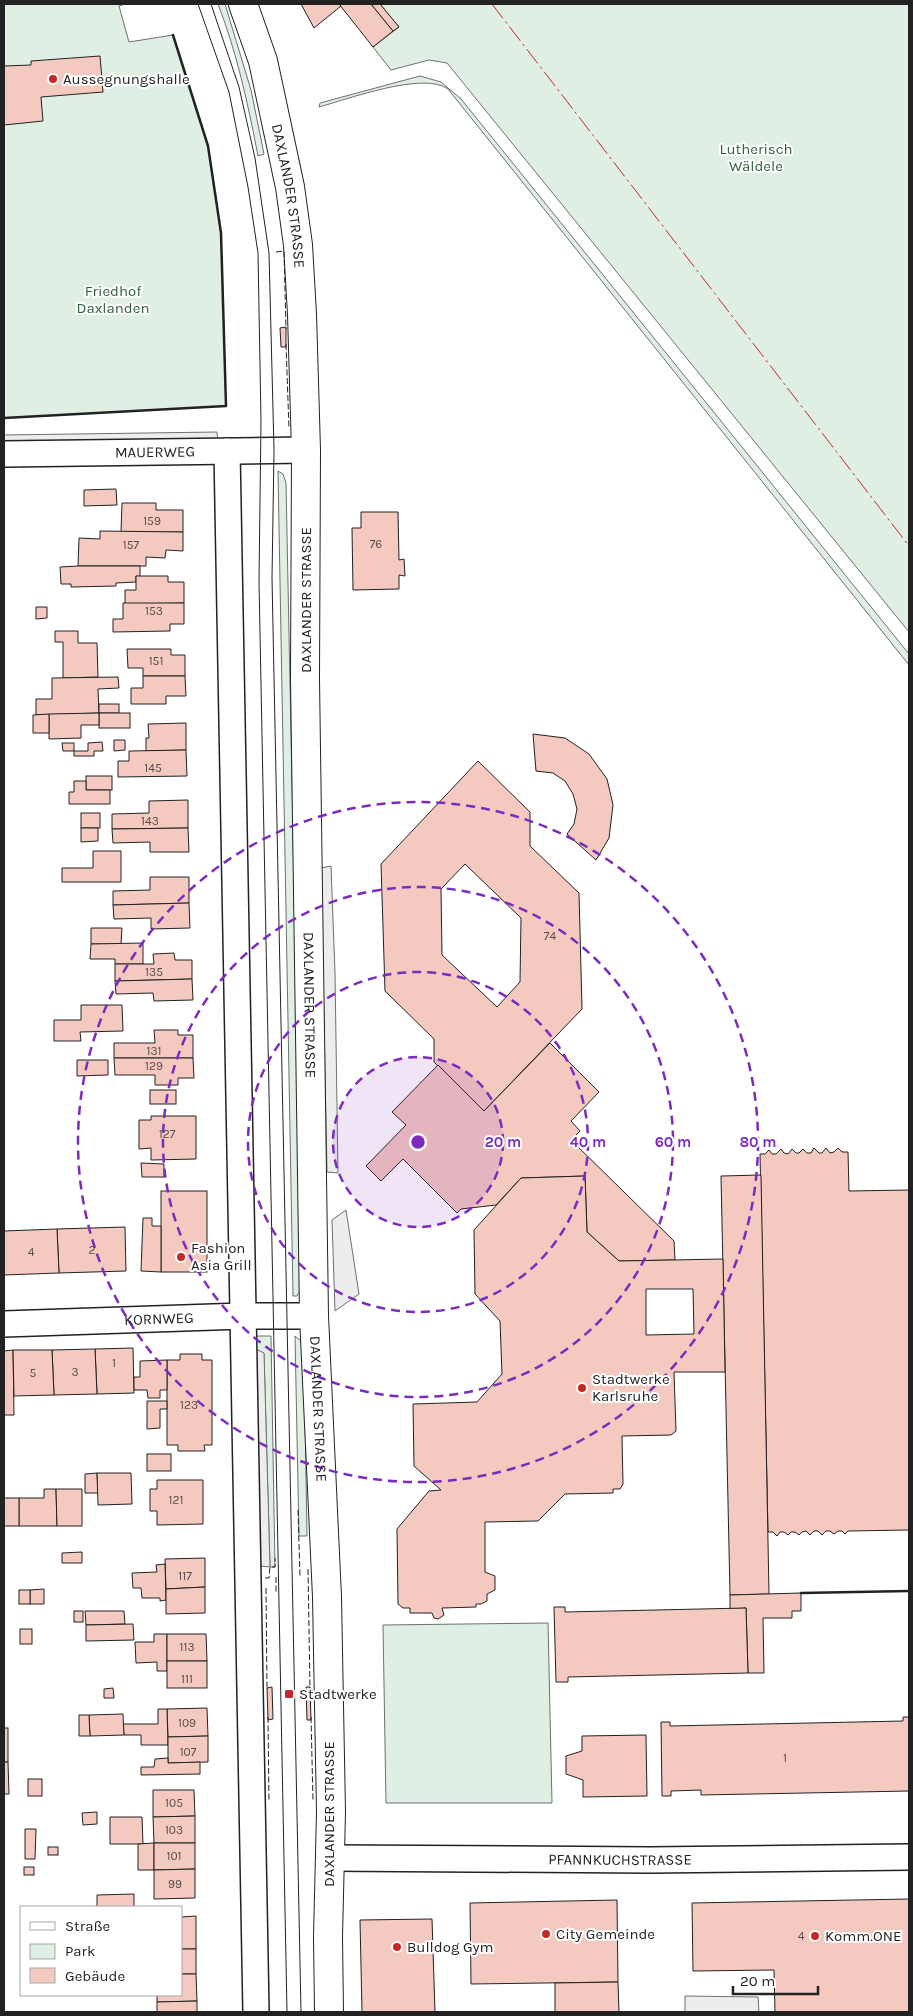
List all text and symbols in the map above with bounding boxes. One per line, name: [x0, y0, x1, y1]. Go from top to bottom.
place label: Aussegnungshalle: [63, 70, 190, 88]
marker: Aussegnungshalle: [47, 73, 59, 85]
street label: DAXLANDER STRASSE: [268, 122, 308, 269]
park label: Lutherisch Wäldele: [719, 140, 793, 175]
park label: Friedhof Daxlanden: [77, 282, 149, 317]
street label: MAUERWEG: [115, 442, 195, 462]
house number: 159: [143, 514, 161, 528]
street label: DAXLANDER STRASSE: [297, 527, 315, 673]
house number: 76: [370, 537, 382, 551]
house number: 157: [123, 538, 140, 552]
house number: 153: [145, 604, 163, 618]
house number: 151: [149, 654, 163, 668]
house number: 145: [144, 761, 162, 775]
house number: 143: [141, 814, 159, 828]
house number: 74: [544, 929, 556, 943]
street label: DAXLANDER STRASSE: [300, 932, 320, 1078]
house number: 135: [145, 965, 163, 979]
house number: 131: [146, 1044, 162, 1058]
house number: 129: [145, 1059, 163, 1073]
house number: 127: [159, 1127, 176, 1141]
centre of rings: [409, 1133, 427, 1151]
text: 20 m: [485, 1133, 521, 1151]
text: 40 m: [570, 1133, 606, 1151]
text: 60 m: [655, 1133, 691, 1151]
text: 80 m: [739, 1133, 777, 1151]
place label: Fashion Asia Grill: [191, 1239, 252, 1274]
house number: 2: [89, 1243, 96, 1257]
house number: 4: [28, 1245, 35, 1259]
marker: Fashion Asia Grill: [175, 1251, 187, 1263]
street label: KORNWEG: [124, 1309, 194, 1329]
street label: DAXLANDER STRASSE: [306, 1335, 331, 1482]
house number: 1: [112, 1356, 116, 1370]
house number: 3: [71, 1365, 79, 1379]
house number: 5: [30, 1366, 37, 1380]
place label: Stadtwerke Karlsruhe: [592, 1370, 670, 1405]
marker: Stadtwerke Karlsruhe: [576, 1382, 588, 1394]
house number: 123: [180, 1398, 198, 1412]
house number: 121: [169, 1493, 183, 1507]
house number: 117: [178, 1569, 192, 1583]
house number: 113: [179, 1640, 195, 1654]
house number: 111: [181, 1672, 193, 1686]
place label: Stadtwerke: [299, 1685, 377, 1703]
marker: Stadtwerke: [283, 1688, 295, 1700]
house number: 109: [178, 1716, 196, 1730]
street label: DAXLANDER STRASSE: [320, 1741, 338, 1887]
house number: 107: [180, 1745, 197, 1759]
house number: 1: [783, 1751, 787, 1765]
house number: 105: [165, 1796, 183, 1810]
house number: 103: [165, 1823, 183, 1837]
house number: 101: [166, 1849, 182, 1863]
street label: PFANNKUCHSTRASSE: [548, 1850, 692, 1869]
house number: 99: [168, 1877, 182, 1891]
legend: [20, 1906, 182, 1996]
text: Straße: [65, 1917, 110, 1935]
place label: City Gemeinde: [556, 1925, 655, 1943]
place label: Komm.ONE: [825, 1927, 901, 1945]
marker: City Gemeinde: [540, 1928, 552, 1940]
house number: 4: [798, 1929, 805, 1943]
marker: Komm.ONE: [809, 1930, 821, 1942]
place label: Bulldog Gym: [407, 1938, 494, 1956]
marker: Bulldog Gym: [391, 1941, 403, 1953]
text: Park: [65, 1942, 95, 1960]
scale bar: [733, 1964, 818, 1996]
text: Gebäude: [65, 1967, 125, 1985]
text: 20 m: [740, 1972, 775, 1990]

